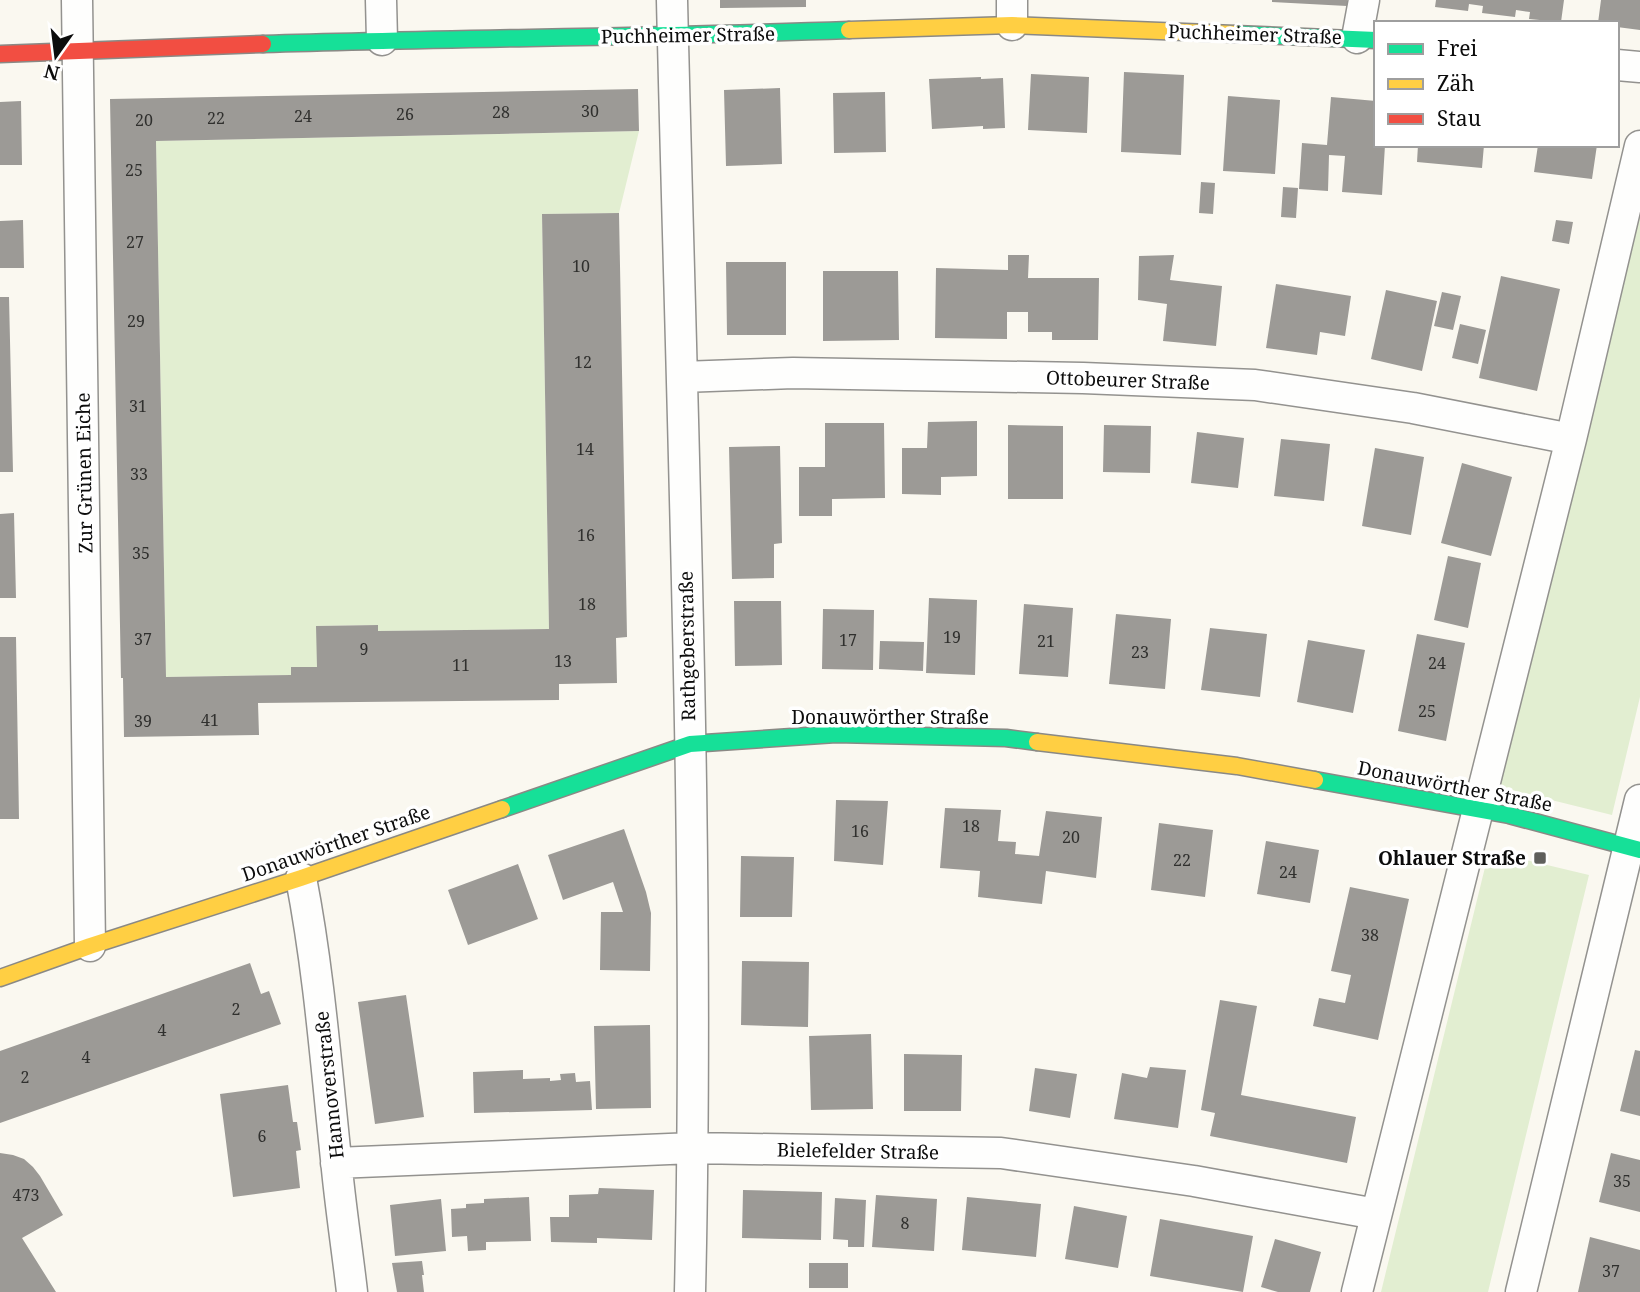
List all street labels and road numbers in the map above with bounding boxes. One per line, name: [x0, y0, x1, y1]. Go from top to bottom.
street label: Puchheimer Straße: [1168, 18, 1342, 50]
street label: Puchheimer Straße: [601, 20, 775, 50]
street label: Ottobeurer Straße: [1046, 364, 1210, 396]
street label: Zur Grünen Eiche: [70, 392, 98, 554]
street label: Rathgeberstraße: [673, 571, 701, 721]
street label: Donauwörther Straße: [791, 704, 989, 730]
street label: Donauwörther Straße: [1356, 754, 1554, 818]
street label: Donauwörther Straße: [238, 799, 434, 887]
street label: Hannoverstraße: [308, 1010, 350, 1160]
street label: Bielefelder Straße: [777, 1137, 939, 1165]

